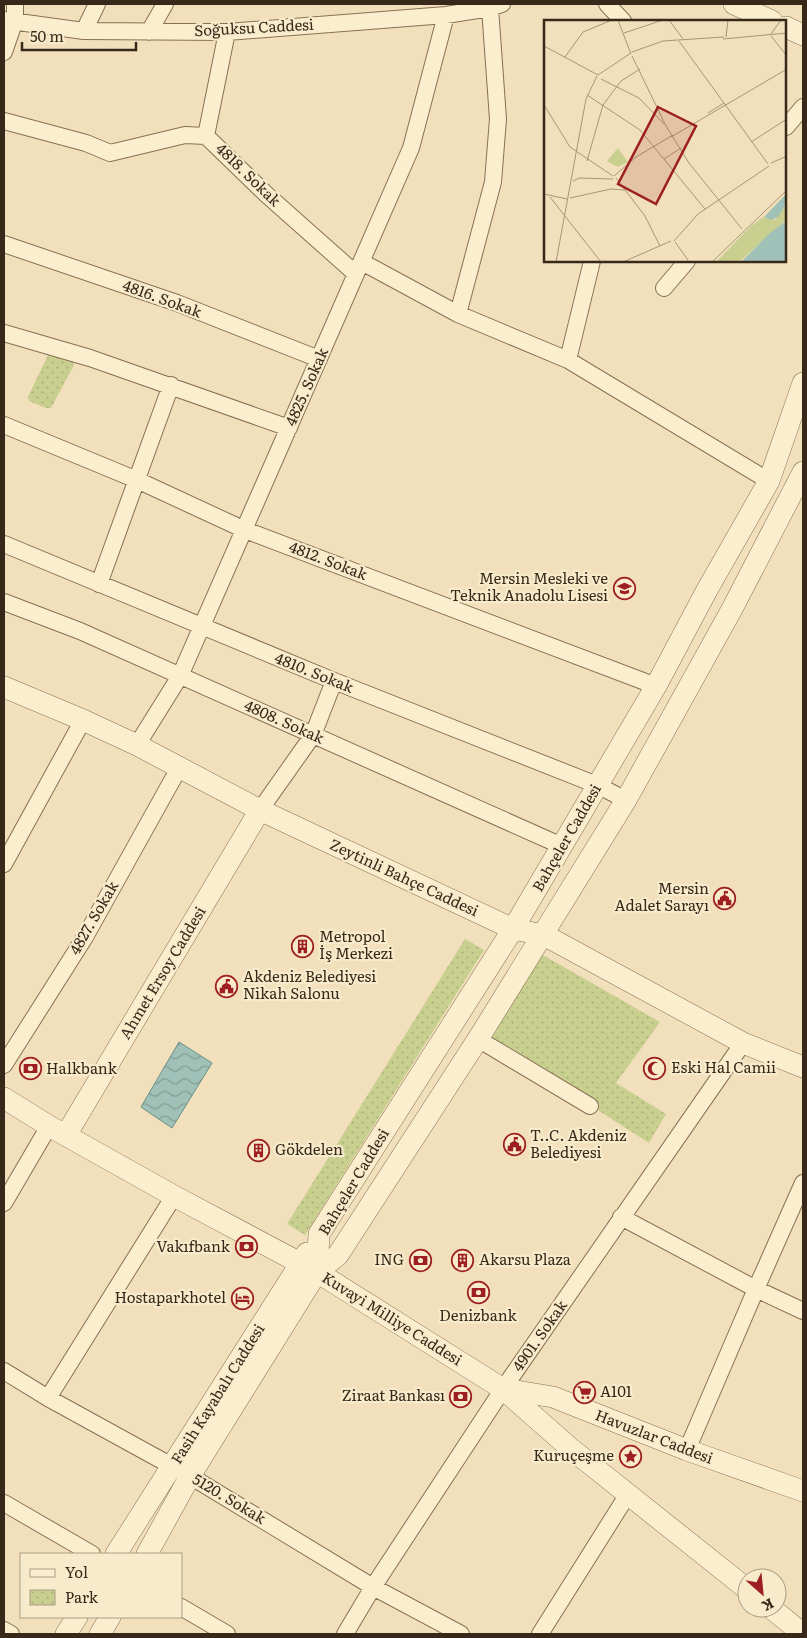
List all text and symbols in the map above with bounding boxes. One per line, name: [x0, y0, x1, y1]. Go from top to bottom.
street label: Soğuksu Caddesi: [194, 12, 314, 41]
scale bar: [22, 20, 136, 52]
inset map: [544, 20, 787, 262]
text: 50 m: [30, 24, 64, 47]
street label: 4818. Sokak: [211, 137, 287, 212]
street label: 4816. Sokak: [120, 273, 206, 323]
street label: 4825. Sokak: [278, 343, 333, 429]
street label: 4812. Sokak: [286, 534, 372, 585]
place label: Mersin Mesleki ve Teknik Anadolu Lisesi: [450, 566, 608, 606]
school or university icon: Mersin Mesleki ve Teknik Anadolu Lisesi: [612, 576, 636, 600]
street label: 4810. Sokak: [272, 645, 358, 698]
street label: 4808. Sokak: [241, 693, 329, 749]
street label: Bahçeler Caddesi: [525, 779, 606, 895]
street label: Zeytinli Bahçe Caddesi: [326, 832, 483, 921]
street label: 4827. Sokak: [62, 875, 124, 958]
place label: Mersin Adalet Sarayı: [615, 876, 709, 916]
public building icon: Mersin Adalet Sarayı: [713, 886, 737, 910]
street label: Ahmet Ersoy Caddesi: [113, 901, 211, 1043]
place label: Metropol İş Merkezi: [319, 924, 393, 964]
building icon: Metropol İş Merkezi: [291, 934, 315, 958]
place label: Akdeniz Belediyesi Nikah Salonu: [243, 964, 376, 1004]
public building icon: Akdeniz Belediyesi Nikah Salonu: [215, 974, 239, 998]
place label: Eski Hal Camii: [671, 1055, 776, 1078]
place label: Halkbank: [46, 1056, 118, 1079]
mosque icon: Eski Hal Camii: [643, 1056, 667, 1080]
bank icon: Halkbank: [18, 1057, 42, 1081]
street label: Bahçeler Caddesi: [312, 1123, 394, 1239]
place label: T..C. Akdeniz Belediyesi: [530, 1123, 626, 1163]
public building icon: T..C. Akdeniz Belediyesi: [502, 1133, 526, 1157]
place label: Gökdelen: [275, 1137, 343, 1160]
building icon: Gökdelen: [247, 1138, 271, 1162]
place label: Vakıfbank: [156, 1234, 231, 1257]
bank icon: Vakıfbank: [234, 1235, 258, 1259]
place label: ING: [374, 1247, 404, 1270]
place label: Akarsu Plaza: [479, 1247, 572, 1270]
bank icon: ING: [408, 1248, 432, 1272]
building icon: Akarsu Plaza: [451, 1248, 475, 1272]
street label: Kuvayi Milliye Caddesi: [318, 1265, 467, 1370]
bank icon: Denizbank: [466, 1281, 490, 1305]
place label: Hostaparkhotel: [114, 1285, 226, 1308]
hotel icon: Hostaparkhotel: [230, 1286, 254, 1310]
street label: 4901. Sokak: [506, 1294, 572, 1376]
place label: Denizbank: [439, 1303, 518, 1326]
street label: Fasih Kayabalı Caddesi: [164, 1319, 269, 1468]
place label: A101: [600, 1379, 632, 1402]
supermarket icon: A101: [572, 1380, 596, 1404]
place label: Ziraat Bankası: [342, 1383, 445, 1406]
bank icon: Ziraat Bankası: [449, 1384, 473, 1408]
street label: Havuzlar Caddesi: [592, 1403, 717, 1469]
place label: Kuruçeşme: [533, 1443, 614, 1466]
place icon: Kuruçeşme: [618, 1444, 642, 1468]
street label: 5120. Sokak: [189, 1467, 272, 1529]
legend: [20, 1553, 182, 1618]
text: Yol: [65, 1560, 88, 1583]
north arrow: [737, 1568, 787, 1618]
text: Park: [65, 1585, 99, 1608]
text: K: [759, 1594, 778, 1617]

